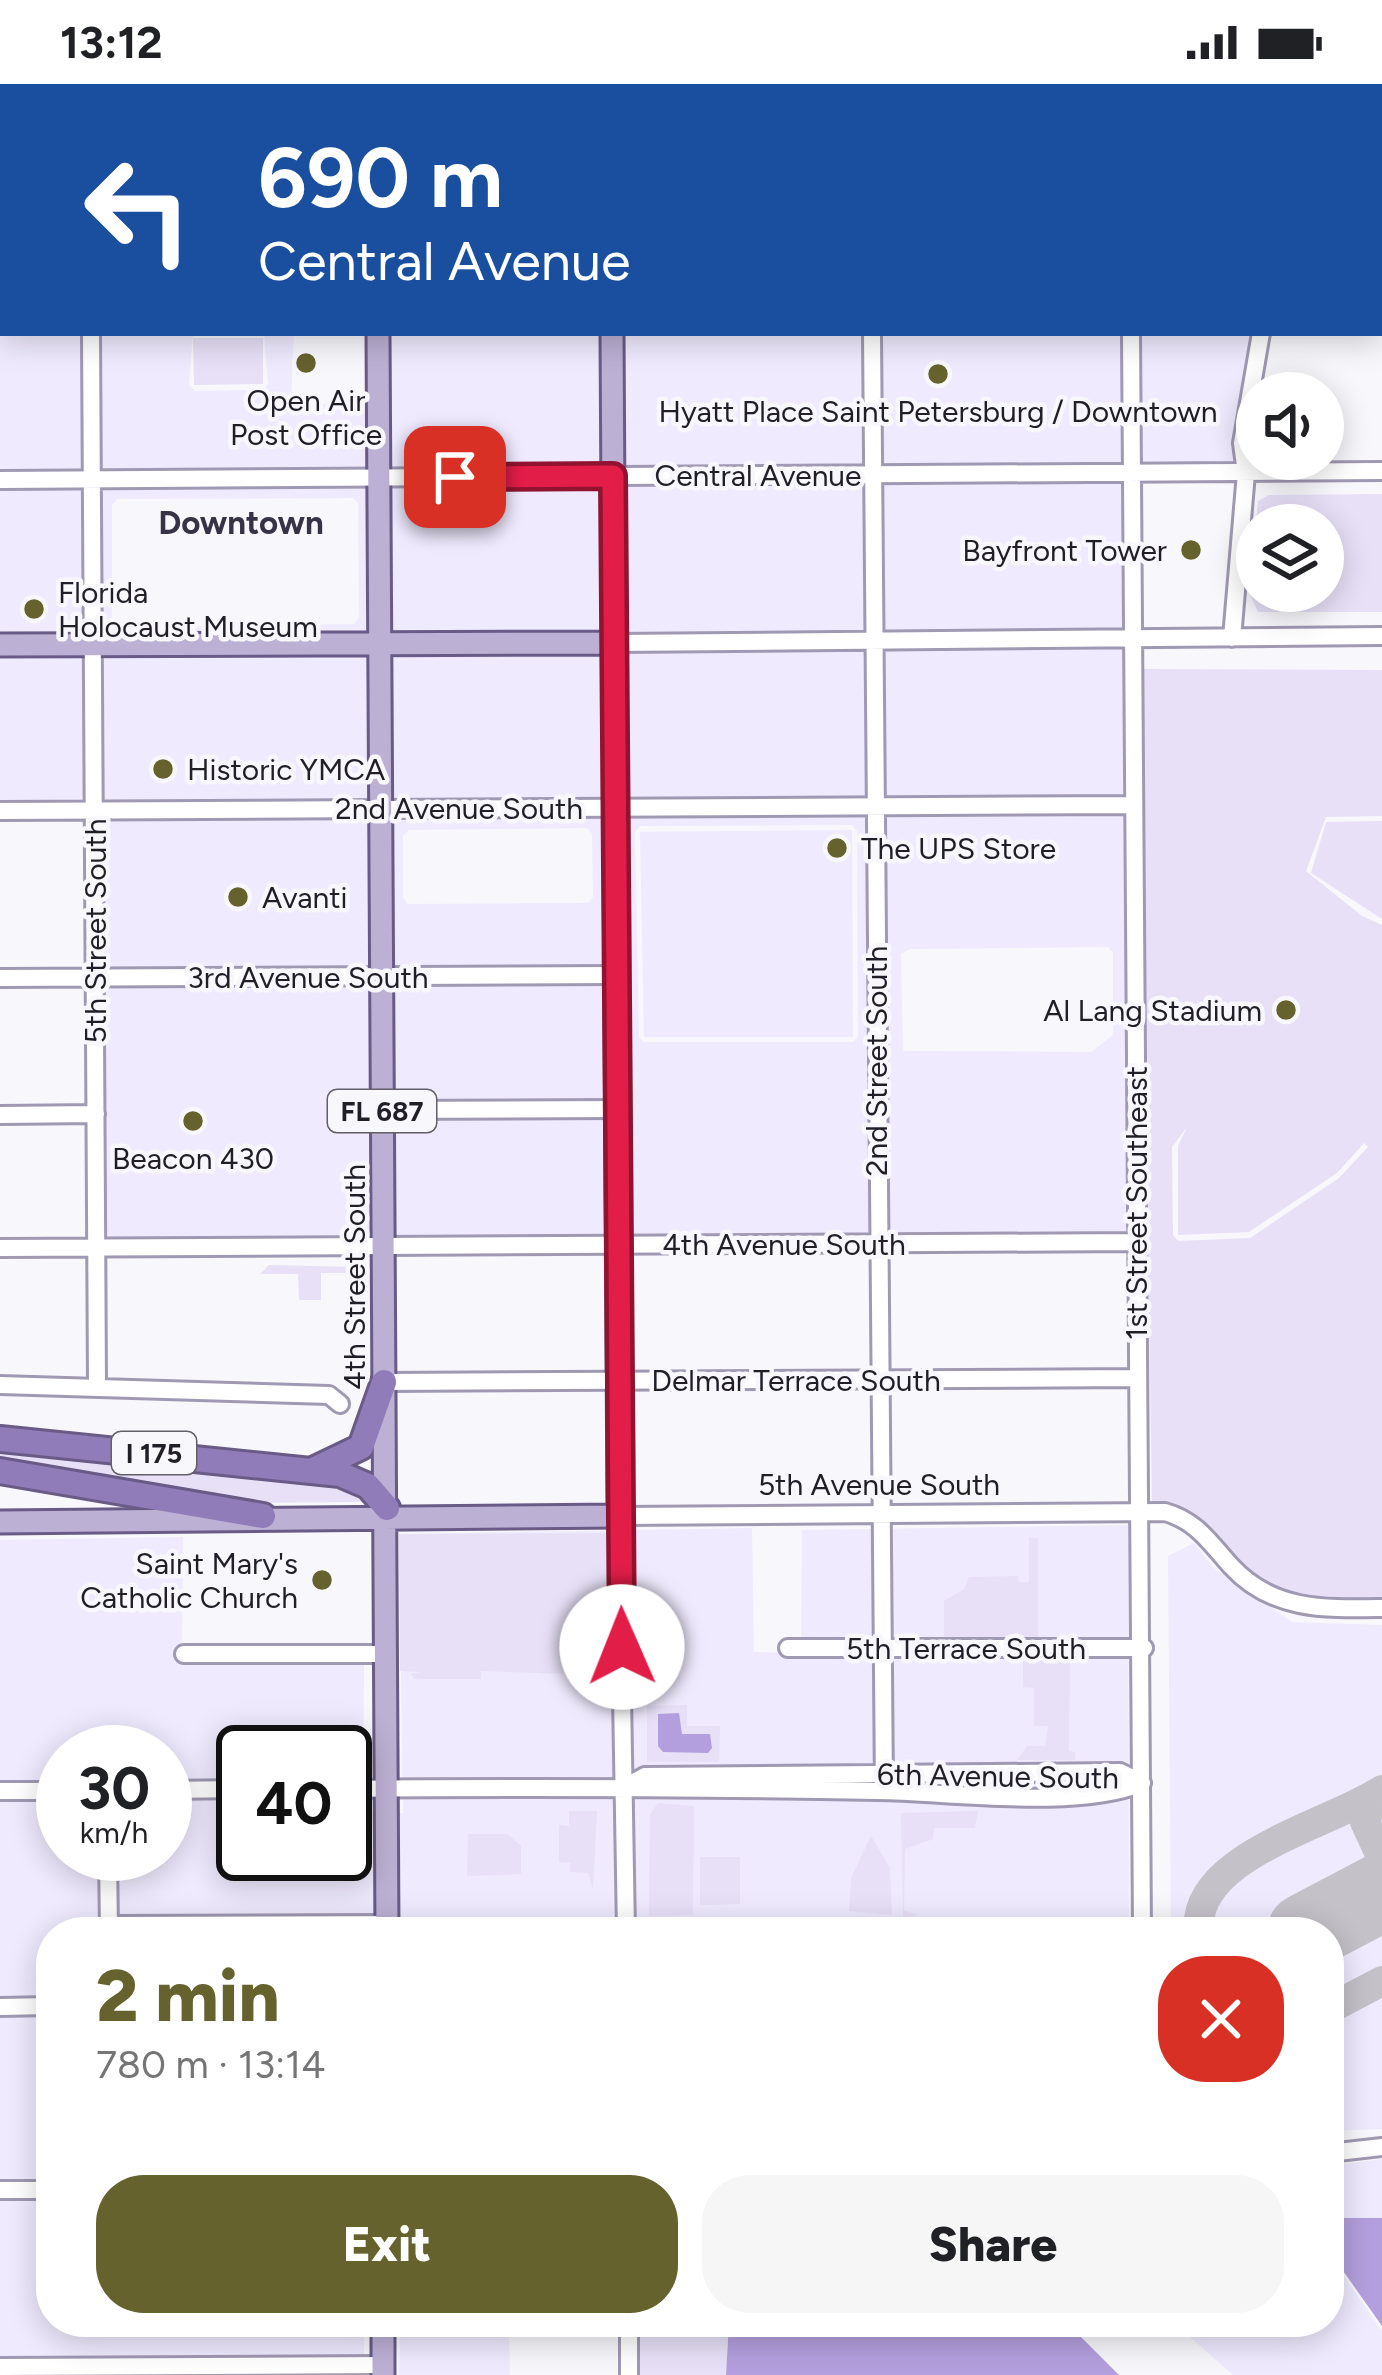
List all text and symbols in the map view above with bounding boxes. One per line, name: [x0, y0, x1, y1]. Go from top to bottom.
text: 13:12: [60, 15, 163, 69]
text: 690 m: [258, 127, 503, 228]
icon: left: [60, 132, 216, 288]
text: Central Avenue: [258, 229, 631, 294]
marker: Open Air Post Office: [293, 350, 319, 376]
marker: Hyatt Place Saint Petersburg / Downtown: [925, 361, 951, 387]
map controls: [1236, 372, 1344, 612]
button: sound: [1236, 372, 1344, 480]
place label: Open Air Post Office: [230, 382, 382, 453]
place label: Hyatt Place Saint Petersburg / Downtown: [658, 393, 1218, 430]
pin: [404, 426, 506, 528]
icon: arrive: [422, 444, 488, 510]
street label: Central Avenue: [655, 457, 862, 494]
district label: Downtown: [158, 503, 324, 542]
button: layers: [1236, 504, 1344, 612]
place label: Bayfront Tower: [962, 532, 1167, 569]
marker: Bayfront Tower: [1178, 537, 1204, 563]
place label: Florida Holocaust Museum: [58, 574, 318, 645]
marker: Florida Holocaust Museum: [21, 596, 47, 622]
place label: Historic YMCA: [187, 751, 386, 788]
marker: Historic YMCA: [150, 756, 176, 782]
street label: 2nd Avenue South: [335, 790, 583, 827]
street label: 5th Street South: [77, 819, 114, 1043]
place label: The UPS Store: [861, 830, 1056, 867]
marker: The UPS Store: [824, 835, 850, 861]
place label: Avanti: [262, 879, 348, 916]
marker: Avanti: [225, 884, 251, 910]
street label: 2nd Street South: [858, 946, 895, 1176]
street label: 3rd Avenue South: [188, 959, 428, 996]
place label: Al Lang Stadium: [1043, 992, 1262, 1029]
marker: Al Lang Stadium: [1273, 997, 1299, 1023]
street label: 1st Street Southeast: [1118, 1066, 1155, 1340]
road number: FL 687: [328, 1090, 436, 1132]
marker: Beacon 430: [180, 1108, 206, 1134]
place label: Beacon 430: [112, 1140, 274, 1177]
street label: 4th Street South: [336, 1164, 373, 1390]
street label: 4th Avenue South: [662, 1226, 906, 1263]
street label: Delmar Terrace South: [651, 1362, 941, 1399]
road number: I 175: [112, 1432, 196, 1474]
street label: 5th Avenue South: [758, 1466, 1000, 1503]
place label: Saint Mary's Catholic Church: [80, 1545, 298, 1616]
marker: Saint Mary's Catholic Church: [309, 1567, 335, 1593]
position arrow: [559, 1584, 685, 1710]
street label: 5th Terrace South: [846, 1630, 1086, 1667]
speed limit sign: 40: [216, 1725, 372, 1881]
text: 30: [78, 1752, 150, 1824]
street label: 6th Avenue South: [877, 1755, 1119, 1797]
text: km/h: [80, 1814, 148, 1851]
text: 2 min: [96, 1953, 280, 2039]
button: close: [1158, 1956, 1284, 2082]
text: 780 m · 13:14: [96, 2041, 325, 2088]
button: Exit: [96, 2175, 678, 2313]
button: Share: [702, 2175, 1284, 2313]

